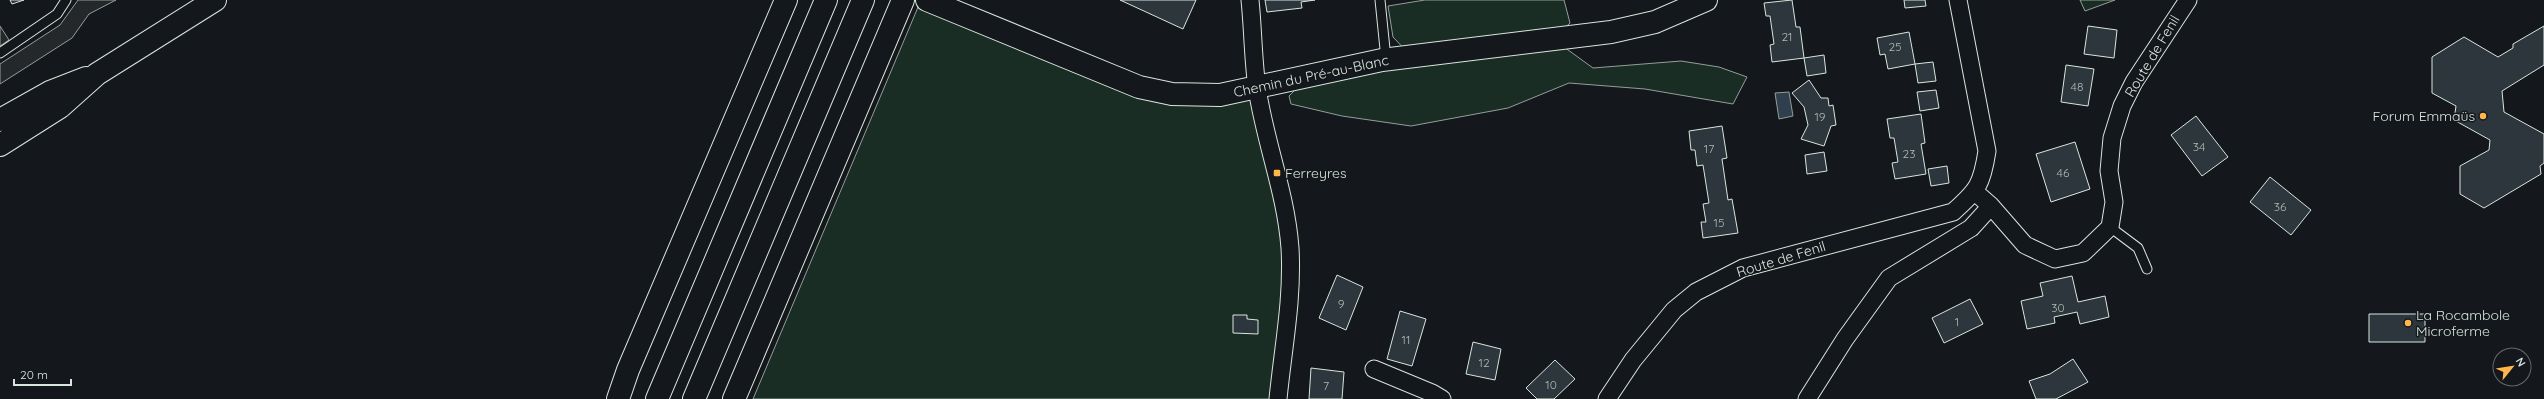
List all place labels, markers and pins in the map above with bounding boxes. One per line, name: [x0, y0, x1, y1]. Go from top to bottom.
place label: Forum Emmaüs: [2373, 107, 2475, 125]
marker: Forum Emmaüs: [2478, 111, 2488, 121]
place label: Ferreyres: [1285, 164, 1346, 182]
marker: Ferreyres: [1272, 168, 1282, 178]
place label: La Rocambole Microferme: [2416, 306, 2510, 340]
marker: La Rocambole Microferme: [2403, 318, 2413, 328]

